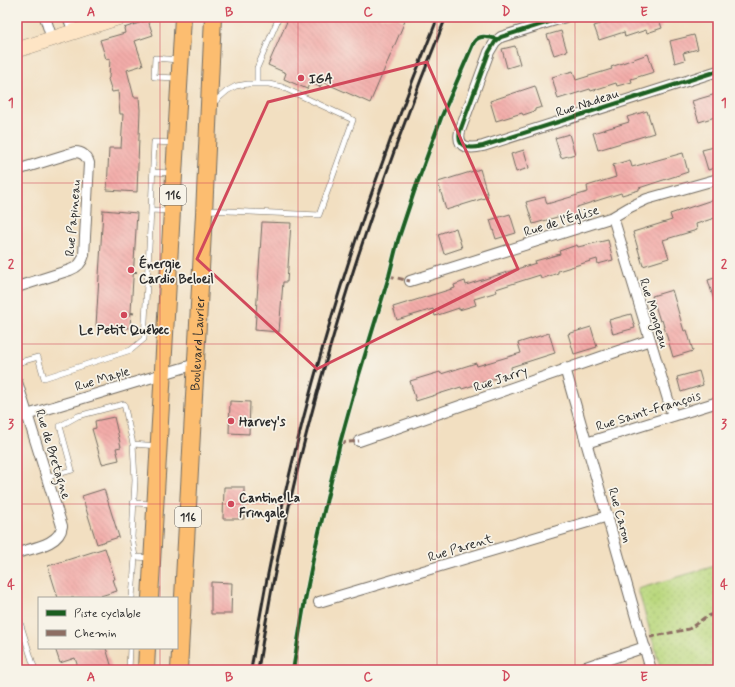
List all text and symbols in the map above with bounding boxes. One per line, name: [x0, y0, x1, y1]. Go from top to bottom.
text: A: [87, 4, 95, 21]
text: B: [225, 4, 234, 21]
text: C: [363, 4, 373, 21]
text: D: [502, 4, 511, 21]
text: E: [640, 4, 648, 21]
place label: IGA: [309, 71, 333, 88]
marker: IGA: [296, 73, 306, 83]
street label: Rue Nadeau: [554, 85, 621, 122]
text: 1: [8, 95, 14, 112]
text: 1: [721, 95, 727, 112]
street label: Rue Papineau: [62, 179, 85, 257]
road number: 116: [160, 185, 186, 205]
street label: Rue de l'Église: [522, 201, 601, 241]
place label: Énergie Cardio Beloeil: [139, 255, 214, 288]
text: 2: [8, 256, 15, 273]
text: 2: [721, 256, 728, 273]
marker: Énergie Cardio Beloeil: [126, 265, 136, 275]
street label: Rue Mongeau: [634, 276, 672, 351]
street label: Boulevard Laurier: [187, 295, 210, 391]
marker: Le Petit Québec: [119, 310, 129, 320]
place label: Le Petit Québec: [79, 322, 170, 339]
street label: Rue Jarry: [471, 362, 530, 397]
street label: Rue Maple: [73, 363, 132, 396]
street label: Rue Saint-François: [594, 387, 703, 435]
street label: Rue de Bretagne: [29, 407, 74, 502]
place label: Harvey's: [239, 414, 286, 431]
text: 3: [8, 416, 14, 433]
marker: Harvey's: [226, 416, 236, 426]
text: 3: [721, 416, 727, 433]
street label: Rue Caron: [604, 486, 636, 545]
place label: Cantine La Fringale: [239, 490, 300, 523]
marker: Cantine La Fringale: [226, 499, 236, 509]
road number: 116: [175, 507, 201, 527]
street label: Rue Parent: [426, 530, 495, 566]
text: 4: [7, 577, 15, 594]
text: 4: [720, 577, 728, 594]
legend: [38, 597, 178, 649]
text: Piste cyclable: [74, 606, 141, 622]
text: Chemin: [74, 626, 117, 642]
text: A: [87, 669, 95, 686]
text: B: [225, 669, 234, 686]
text: C: [363, 669, 373, 686]
text: D: [502, 669, 511, 686]
text: E: [640, 669, 648, 686]

